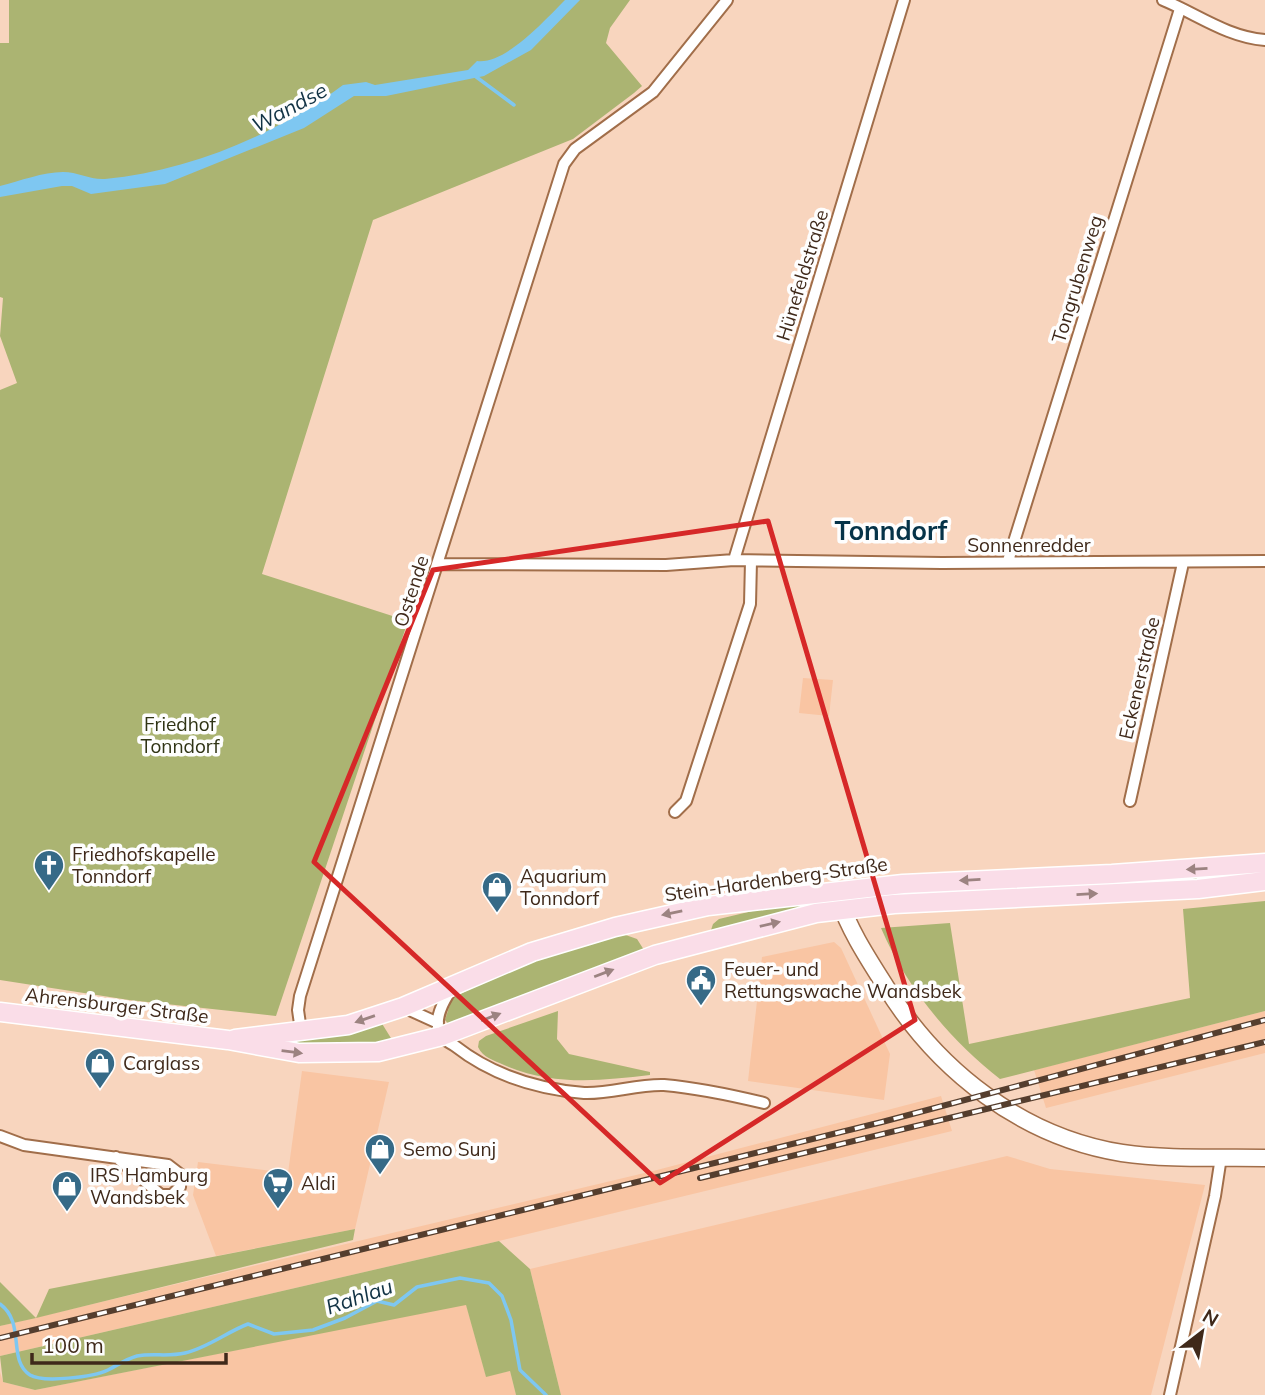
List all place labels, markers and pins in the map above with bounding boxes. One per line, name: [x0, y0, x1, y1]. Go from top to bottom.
place label: Friedhofskapelle Tonndorf: [72, 842, 216, 888]
church icon: Friedhofskapelle Tonndorf: [32, 848, 66, 892]
place label: Aquarium Tonndorf: [520, 864, 607, 910]
shop icon: Aquarium Tonndorf: [480, 870, 514, 914]
place label: Feuer- und Rettungswache Wandsbek: [724, 957, 962, 1003]
public building icon: Feuer- und Rettungswache Wandsbek: [684, 963, 718, 1007]
shop icon: Carglass: [83, 1046, 117, 1090]
place label: Carglass: [123, 1051, 200, 1075]
shop icon: Semo Sunj: [363, 1132, 397, 1176]
place label: Semo Sunj: [403, 1137, 496, 1161]
place label: IRS Hamburg Wandsbek: [90, 1163, 208, 1209]
supermarket icon: Aldi: [261, 1166, 295, 1210]
shop icon: IRS Hamburg Wandsbek: [50, 1169, 84, 1213]
place label: Aldi: [301, 1171, 335, 1195]

